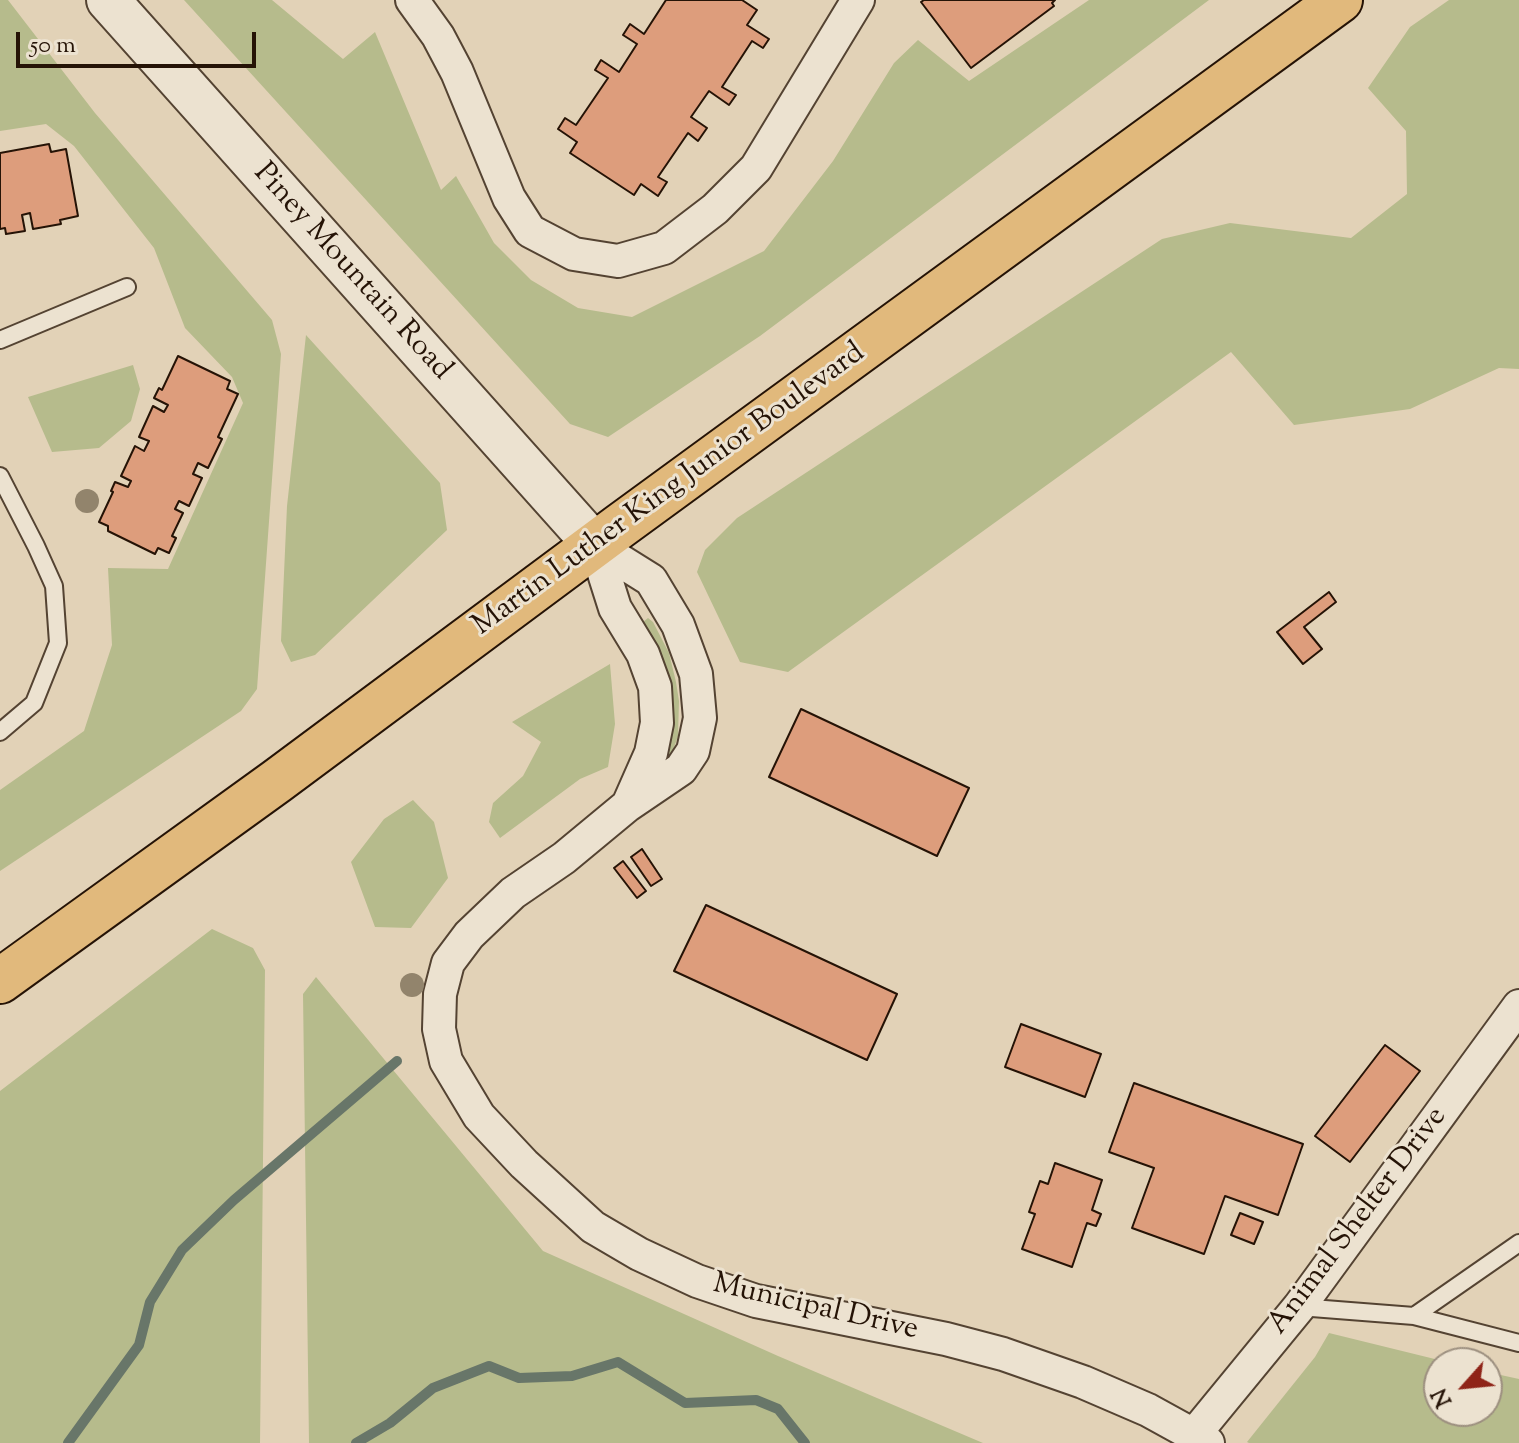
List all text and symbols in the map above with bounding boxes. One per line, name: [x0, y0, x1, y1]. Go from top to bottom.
scale bar: [20, 16, 260, 66]
text: 50 m: [30, 29, 76, 63]
street label: Piney Mountain Road: [244, 157, 458, 389]
street label: Martin Luther King Junior Boulevard: [467, 337, 873, 645]
street label: Animal Shelter Drive: [1262, 1101, 1456, 1343]
street label: Municipal Drive: [709, 1268, 921, 1350]
north arrow: [1423, 1347, 1503, 1427]
text: N: [1425, 1382, 1462, 1412]

